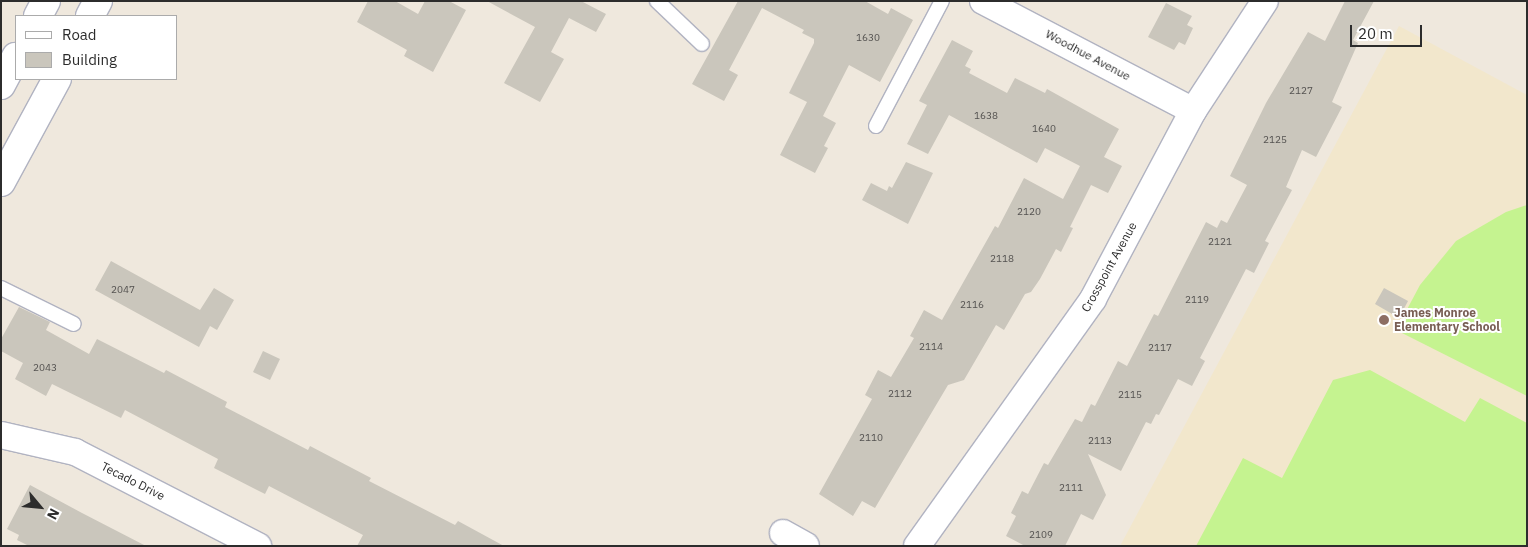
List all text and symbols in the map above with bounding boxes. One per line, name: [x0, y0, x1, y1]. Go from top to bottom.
legend: [15, 15, 178, 80]
scale bar: [1353, 15, 1426, 47]
text: 20 m: [1358, 24, 1393, 43]
text: Road: [62, 25, 97, 44]
street label: Woodhue Avenue: [1043, 27, 1133, 83]
house number: 1630: [856, 32, 880, 44]
text: Building: [62, 50, 117, 69]
house number: 2127: [1289, 85, 1313, 97]
house number: 1638: [974, 110, 998, 122]
house number: 1640: [1032, 123, 1056, 135]
house number: 2125: [1263, 134, 1287, 146]
house number: 2120: [1017, 206, 1041, 218]
street label: Crosspoint Avenue: [1078, 219, 1140, 315]
house number: 2121: [1208, 236, 1232, 248]
house number: 2118: [990, 253, 1014, 265]
house number: 2047: [111, 284, 135, 296]
house number: 2119: [1185, 294, 1209, 306]
house number: 2116: [960, 299, 984, 311]
place label: James Monroe Elementary School: [1394, 306, 1500, 334]
marker: James Monroe Elementary School: [1378, 314, 1390, 326]
house number: 2114: [919, 341, 943, 353]
house number: 2117: [1148, 342, 1172, 354]
house number: 2043: [33, 362, 57, 374]
house number: 2112: [888, 388, 912, 400]
house number: 2115: [1118, 389, 1142, 401]
house number: 2110: [859, 432, 883, 444]
house number: 2113: [1088, 435, 1112, 447]
street label: Tecado Drive: [99, 459, 167, 503]
north arrow: [15, 482, 65, 532]
house number: 2111: [1059, 482, 1083, 494]
text: N: [43, 505, 64, 523]
house number: 2109: [1029, 529, 1053, 541]

